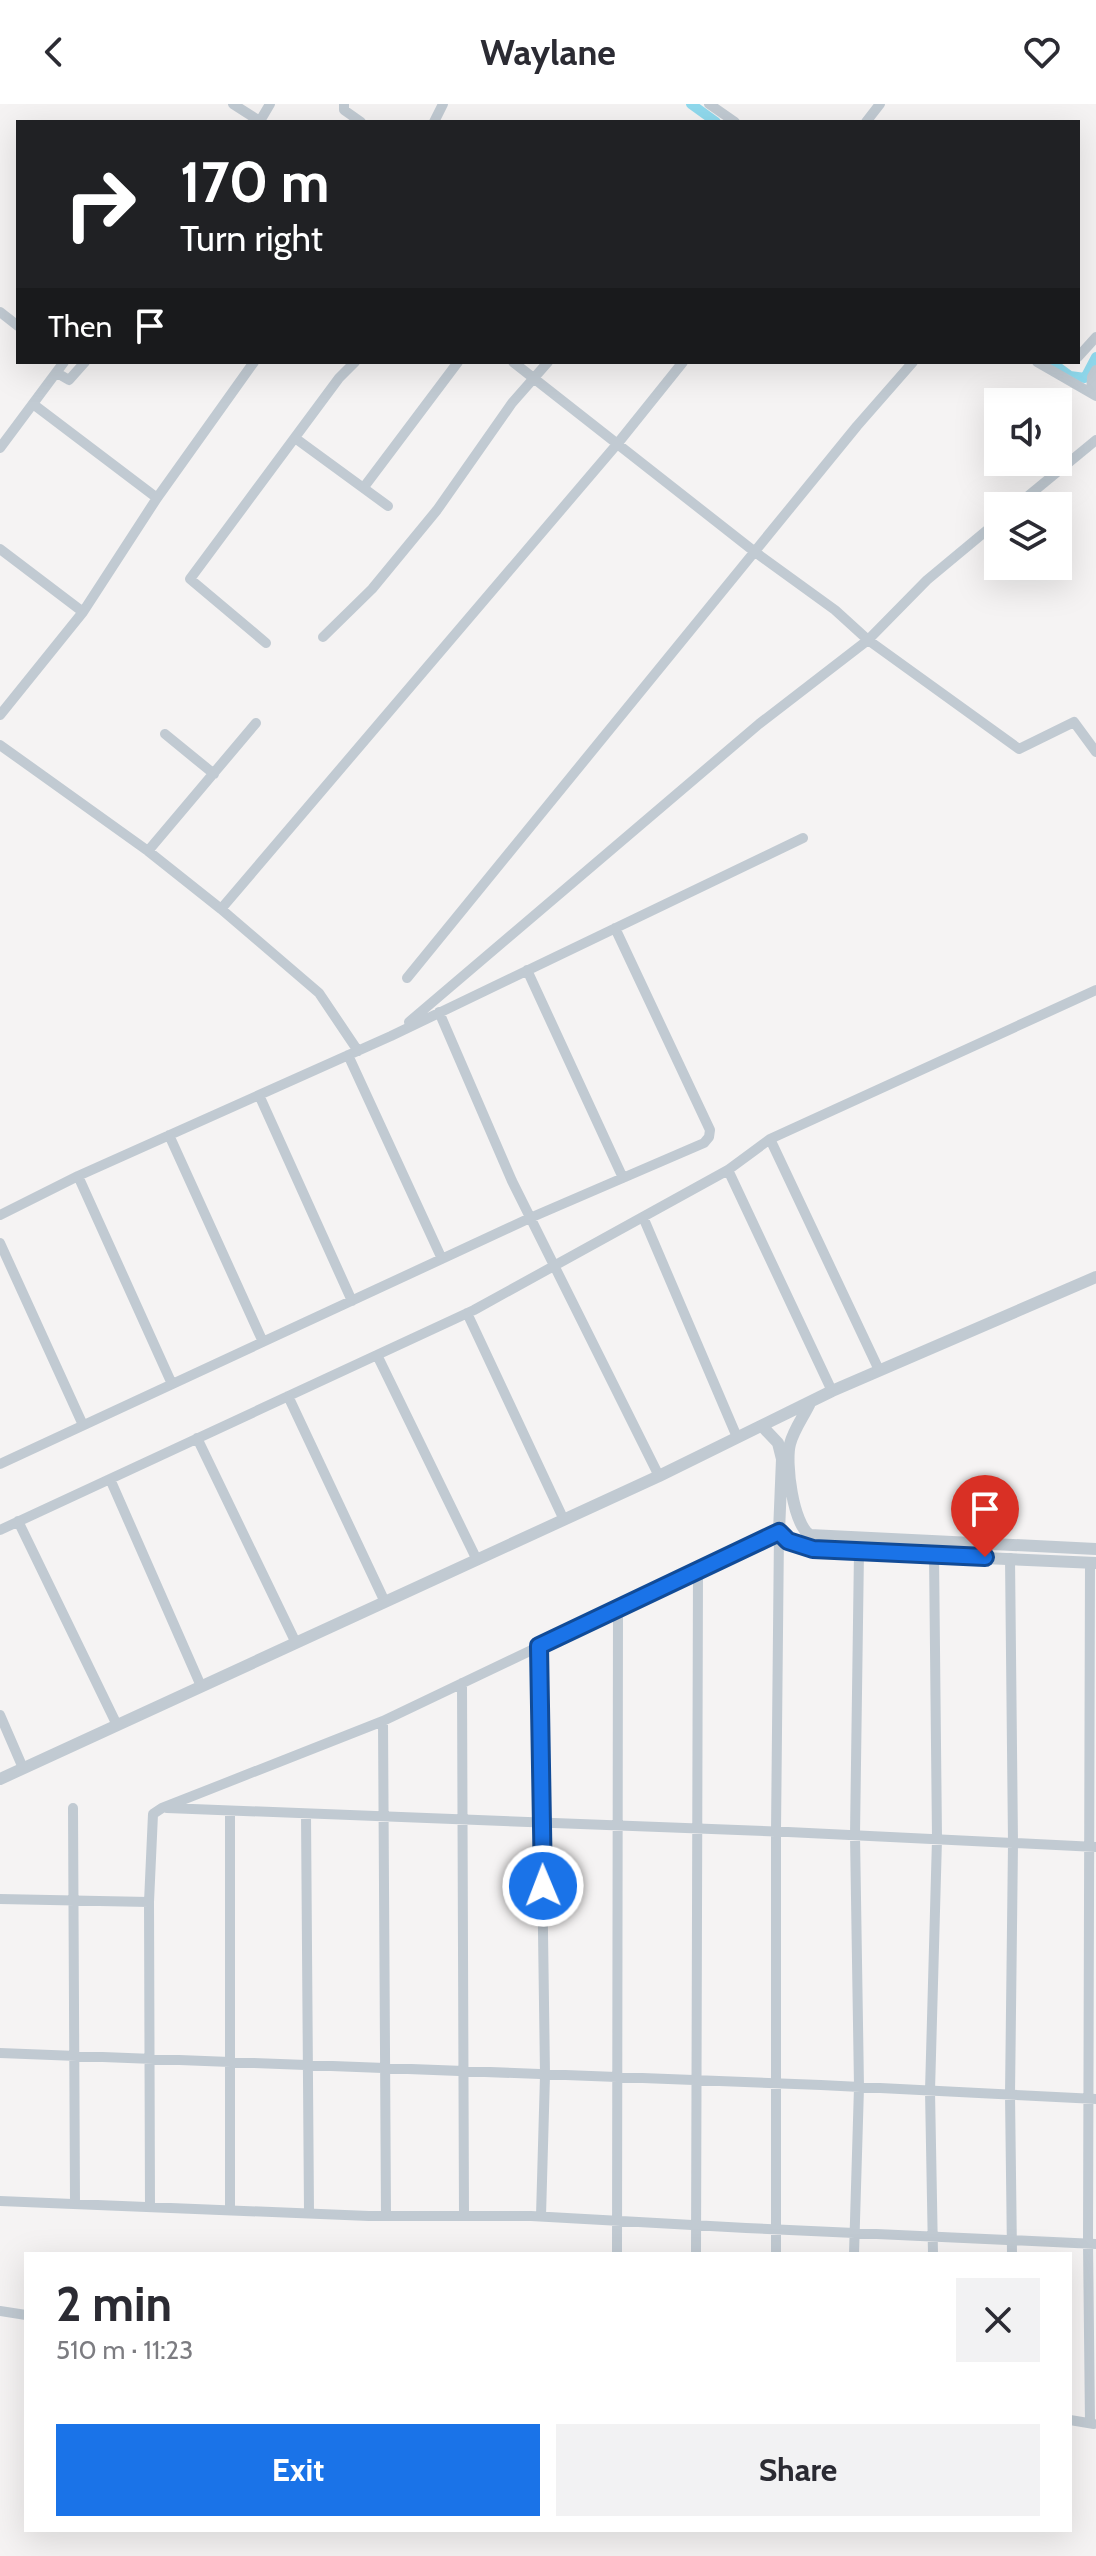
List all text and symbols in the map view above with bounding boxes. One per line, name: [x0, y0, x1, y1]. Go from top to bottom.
icon: back: [32, 30, 76, 74]
text: Waylane: [480, 30, 616, 74]
icon: heart: [1020, 30, 1064, 74]
text: 170 m: [180, 148, 330, 216]
icon: right: [48, 152, 152, 256]
text: Turn right: [180, 216, 323, 260]
icon: arrive: [128, 304, 172, 348]
text: Then: [48, 308, 112, 345]
map controls: [984, 388, 1072, 580]
button: sound: [984, 388, 1072, 476]
button: layers: [984, 492, 1072, 580]
pin: [951, 1475, 1019, 1557]
icon: arrive: [963, 1487, 1007, 1531]
position arrow: [501, 1844, 585, 1928]
text: 2 min: [56, 2275, 172, 2333]
button: close: [956, 2278, 1040, 2362]
text: 510 m · 11:23: [56, 2334, 193, 2366]
button: Exit: [56, 2424, 540, 2516]
button: Share: [556, 2424, 1040, 2516]

